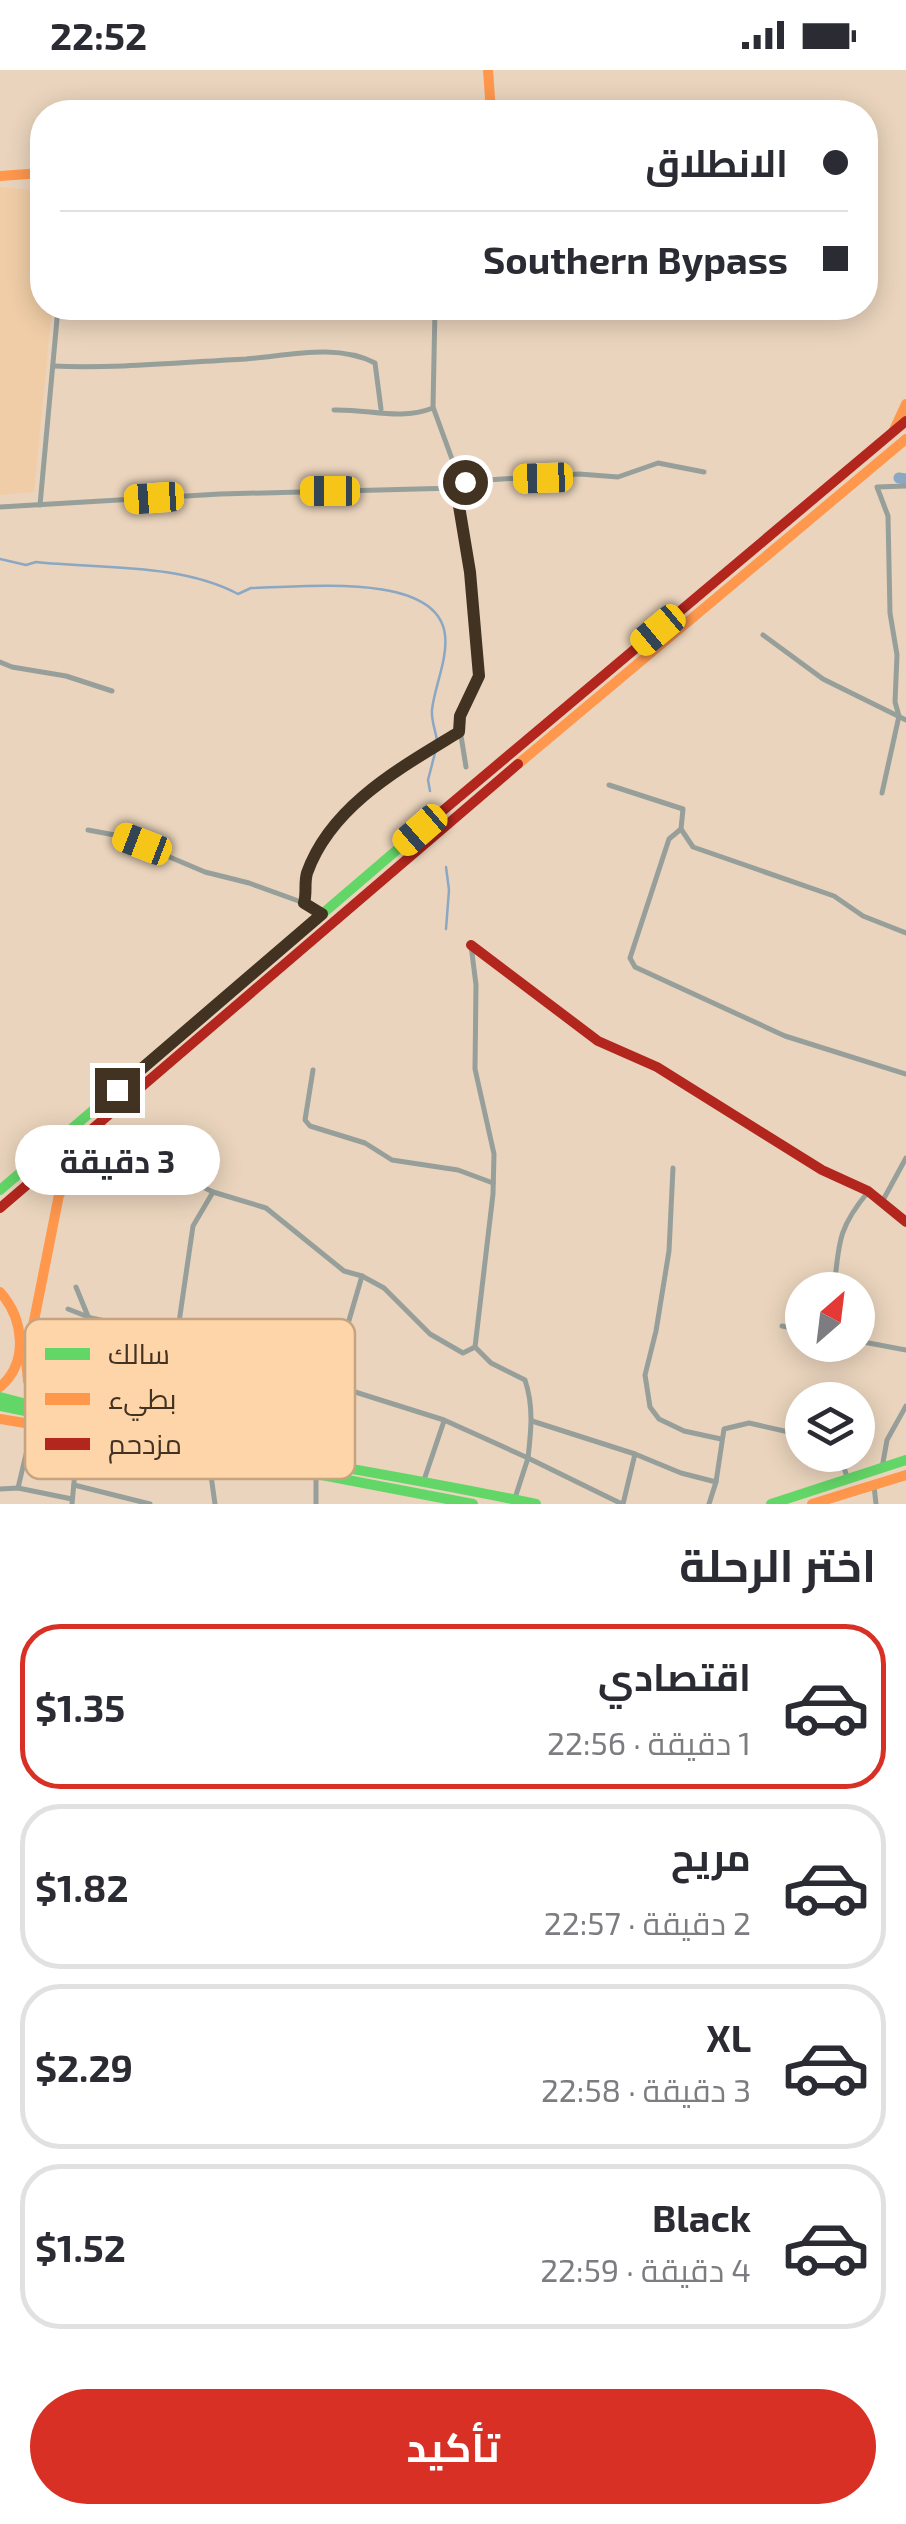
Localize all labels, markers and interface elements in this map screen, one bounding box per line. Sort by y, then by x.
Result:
text: 22:52 [50,12,147,58]
text: الانطلاق [645,139,788,185]
text: Southern Bypass [483,236,788,282]
route start [443,460,488,505]
car [512,462,574,494]
car [300,476,360,506]
car [123,481,185,515]
car [625,599,691,661]
car [388,799,452,861]
car [109,819,175,869]
route end [95,1068,140,1113]
callout: 3 دقيقة [14,1125,220,1195]
text: 3 دقيقة [60,1141,175,1179]
north arrow [785,1272,875,1362]
map controls [785,1272,875,1472]
legend [25,1319,355,1479]
text: سالك [108,1336,170,1370]
text: بطيء [108,1381,176,1421]
button: layers [785,1382,875,1472]
text: مزدحم [108,1426,182,1464]
text: اختر الرحلة [679,1537,876,1591]
text: اقتصادي [598,1653,751,1699]
icon: car [781,1662,871,1752]
text: $1.35 [35,1684,125,1730]
text: 1 دقيقة · 22:56 [547,1723,751,1761]
text: مريح [671,1833,751,1879]
icon: car [781,1842,871,1932]
text: $1.82 [35,1864,128,1910]
text: 2 دقيقة · 22:57 [544,1903,751,1941]
text: XL [706,2014,751,2060]
icon: car [781,2022,871,2112]
text: $2.29 [35,2044,133,2090]
text: 3 دقيقة · 22:58 [541,2070,751,2108]
text: Black [652,2194,751,2240]
icon: car [781,2202,871,2292]
text: $1.52 [35,2224,126,2270]
text: 4 دقيقة · 22:59 [540,2250,751,2288]
button: تأكيد [30,2389,876,2504]

